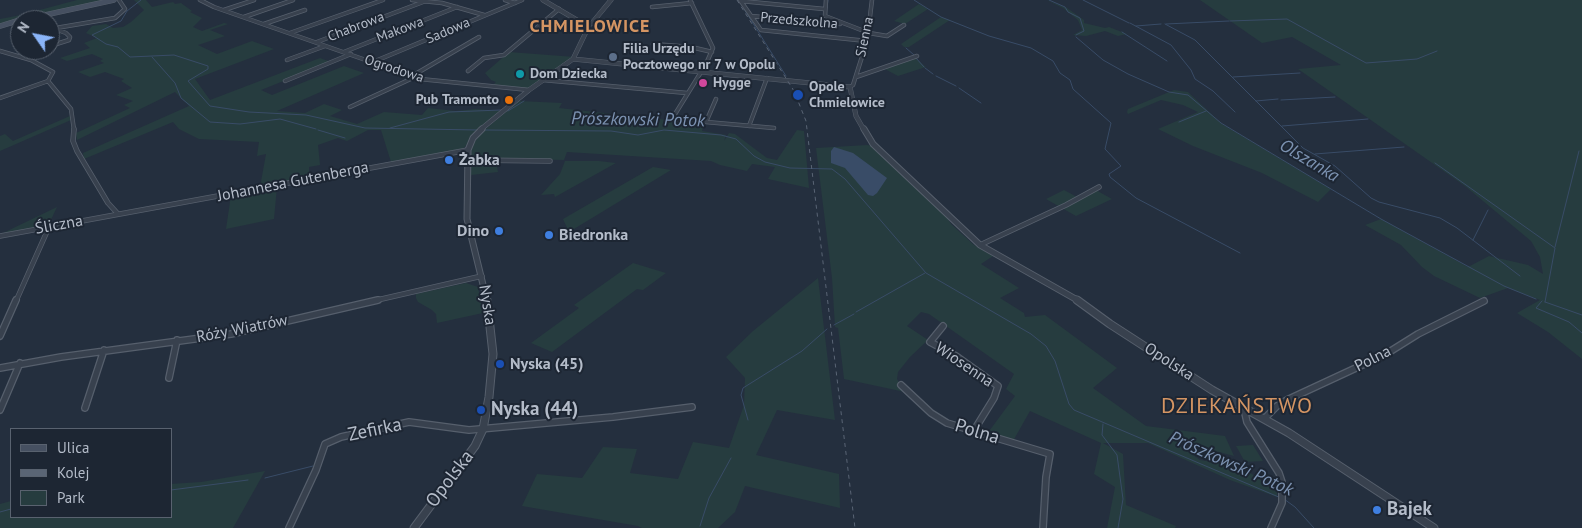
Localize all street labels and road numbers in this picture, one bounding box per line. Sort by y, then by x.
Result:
street label: Chabrowa [325,8,387,46]
street label: Przedszkolna [760,9,838,33]
street label: Makowa [374,13,426,47]
street label: Sadowa [423,14,473,48]
street label: Sienna [853,15,877,59]
street label: Ogrodowa [362,52,426,86]
street label: Johannesa Gutenberga [216,158,370,206]
street label: Śliczna [34,211,84,239]
street label: Nyska [474,283,500,327]
street label: Róży Wiatrów [195,311,289,347]
street label: Wiosenna [931,338,997,392]
street label: Opolska [1141,339,1197,385]
street label: Polna [1352,342,1394,376]
street label: Zefirka [346,413,404,447]
street label: Polna [952,414,1002,450]
street label: Opolska [421,446,479,512]

